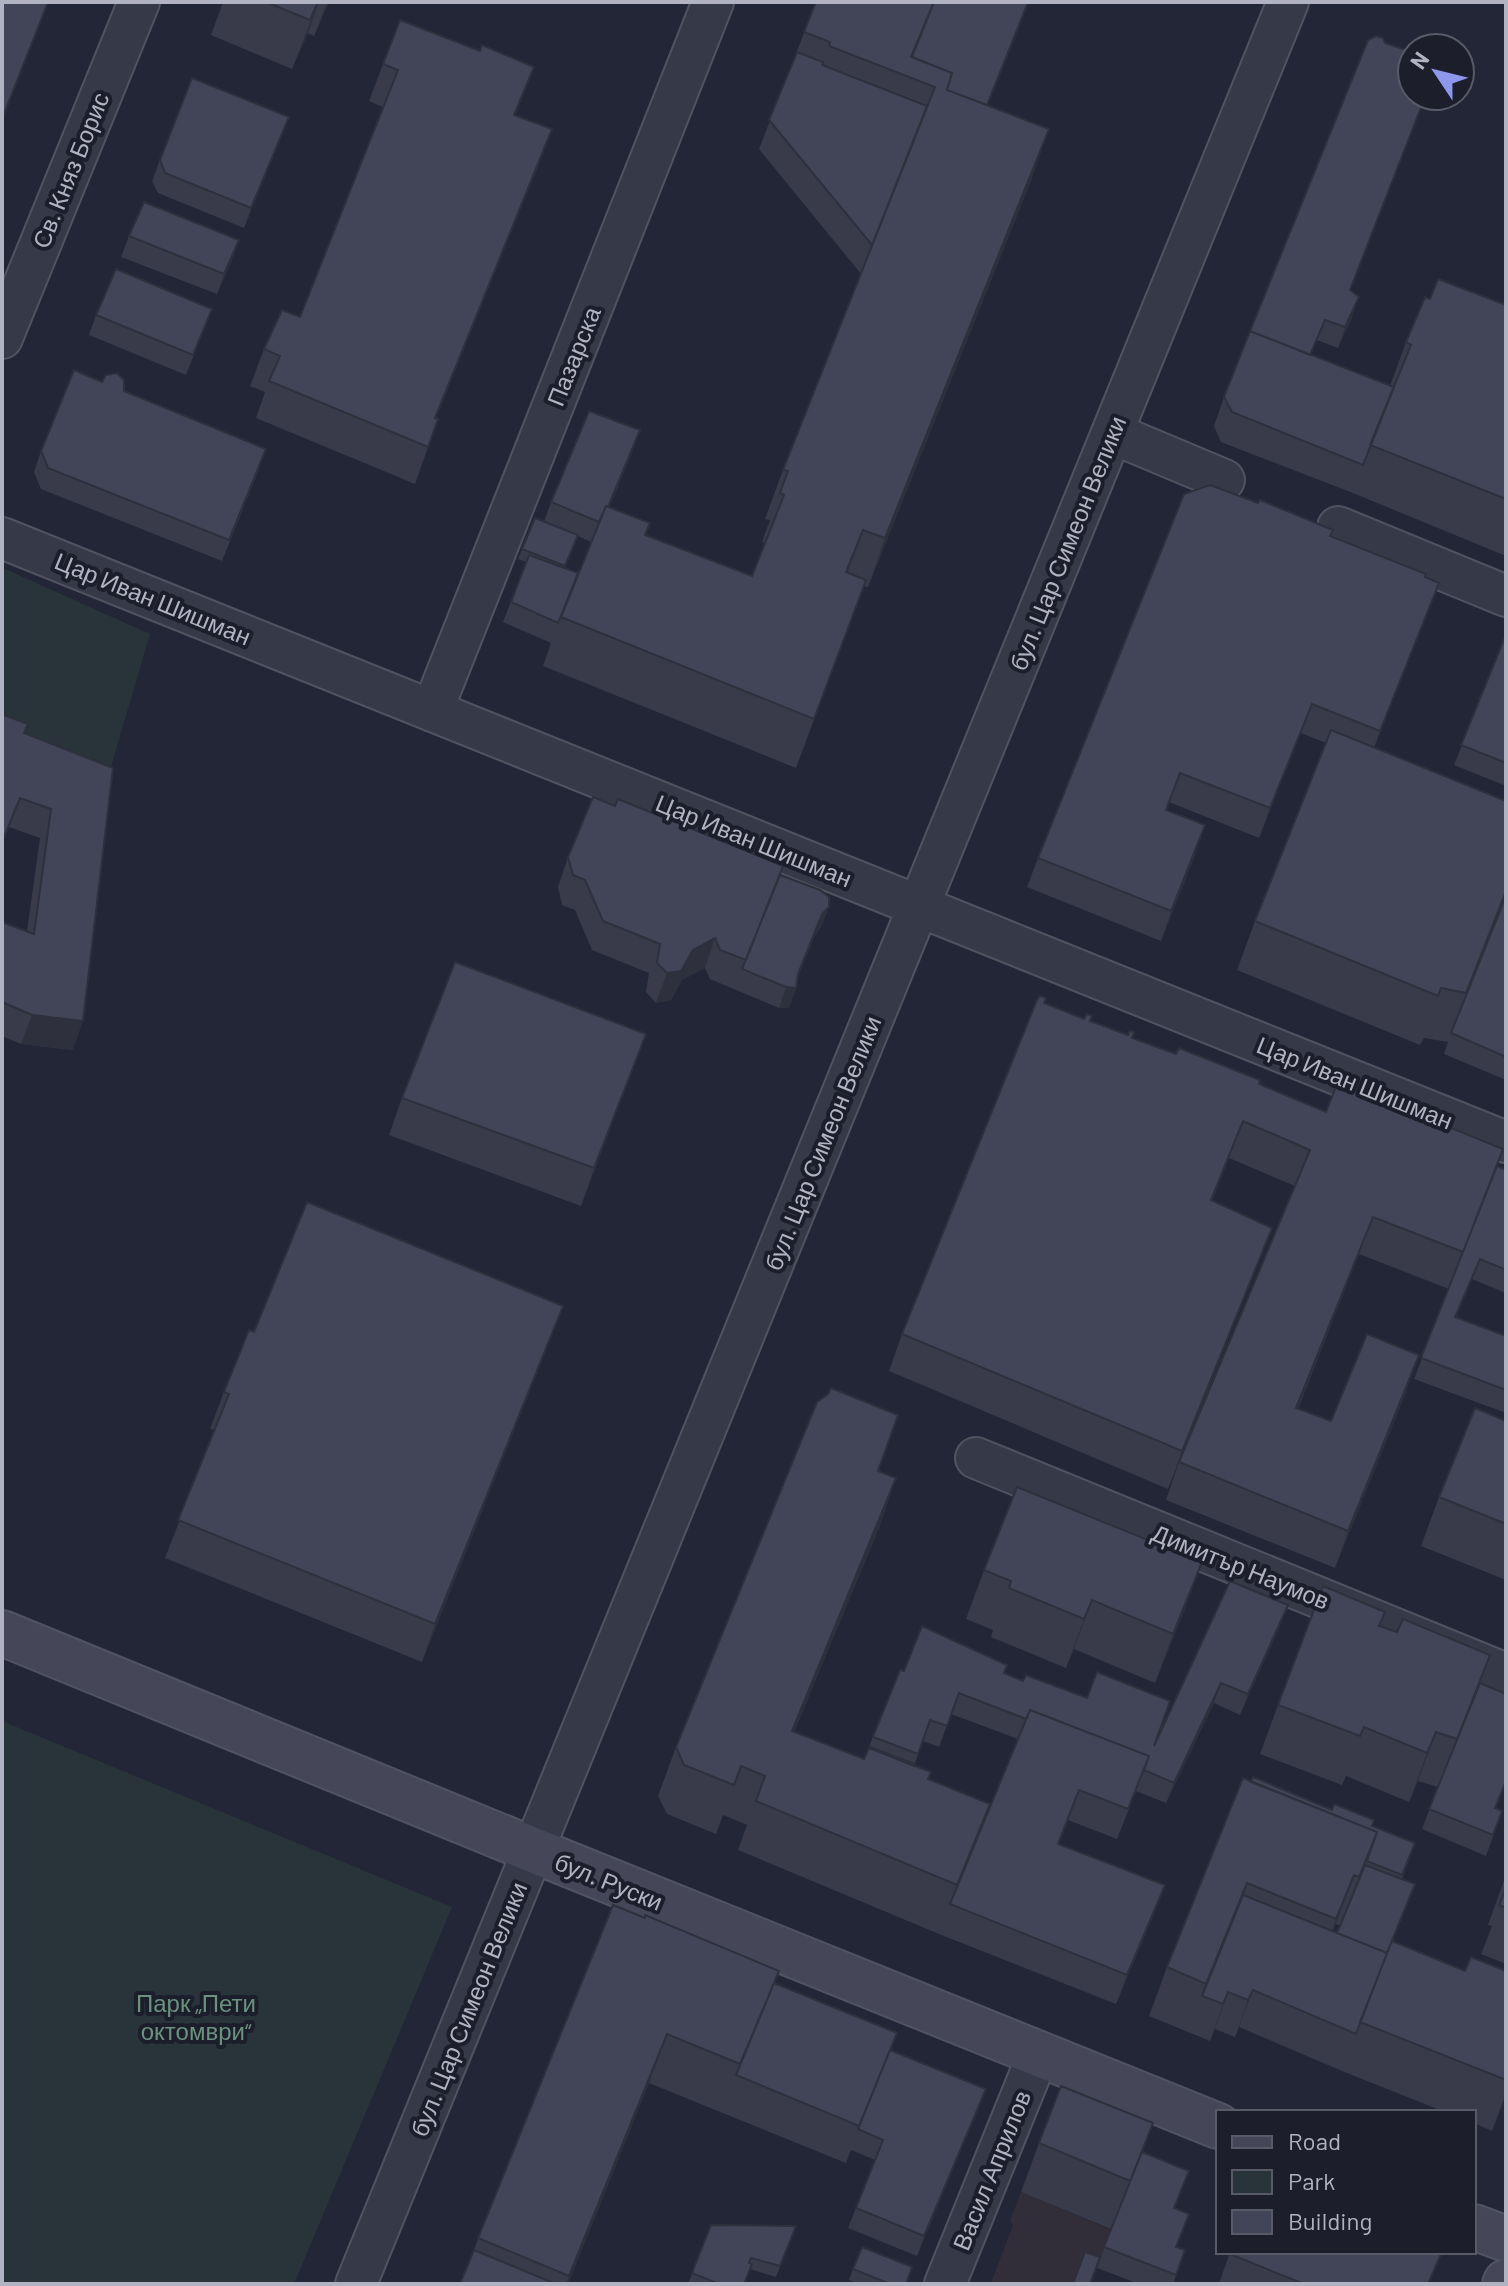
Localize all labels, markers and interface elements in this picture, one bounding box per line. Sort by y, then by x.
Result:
north arrow [1396,32,1476,112]
text: N [1404,47,1434,73]
street label: Св. Княз Борис [26,88,114,252]
street label: Пазарска [540,302,606,410]
street label: бул. Цар Симеон Велики [1003,412,1131,674]
street label: Цар Иван Шишман [51,545,255,651]
street label: Цар Иван Шишман [652,787,856,893]
street label: бул. Цар Симеон Велики [758,1012,886,1274]
street label: Цар Иван Шишман [1253,1029,1457,1135]
street label: Димитър Наумов [1148,1517,1334,1615]
street label: бул. Руски [551,1846,667,1916]
street label: бул. Цар Симеон Велики [404,1878,532,2140]
park label: Парк „Пети октомври“ [136,1988,256,2045]
street label: Васил Априлов [946,2086,1036,2254]
legend [1216,2110,1476,2254]
text: Road [1288,2126,1341,2155]
text: Park [1288,2166,1335,2195]
text: Building [1288,2206,1372,2235]

